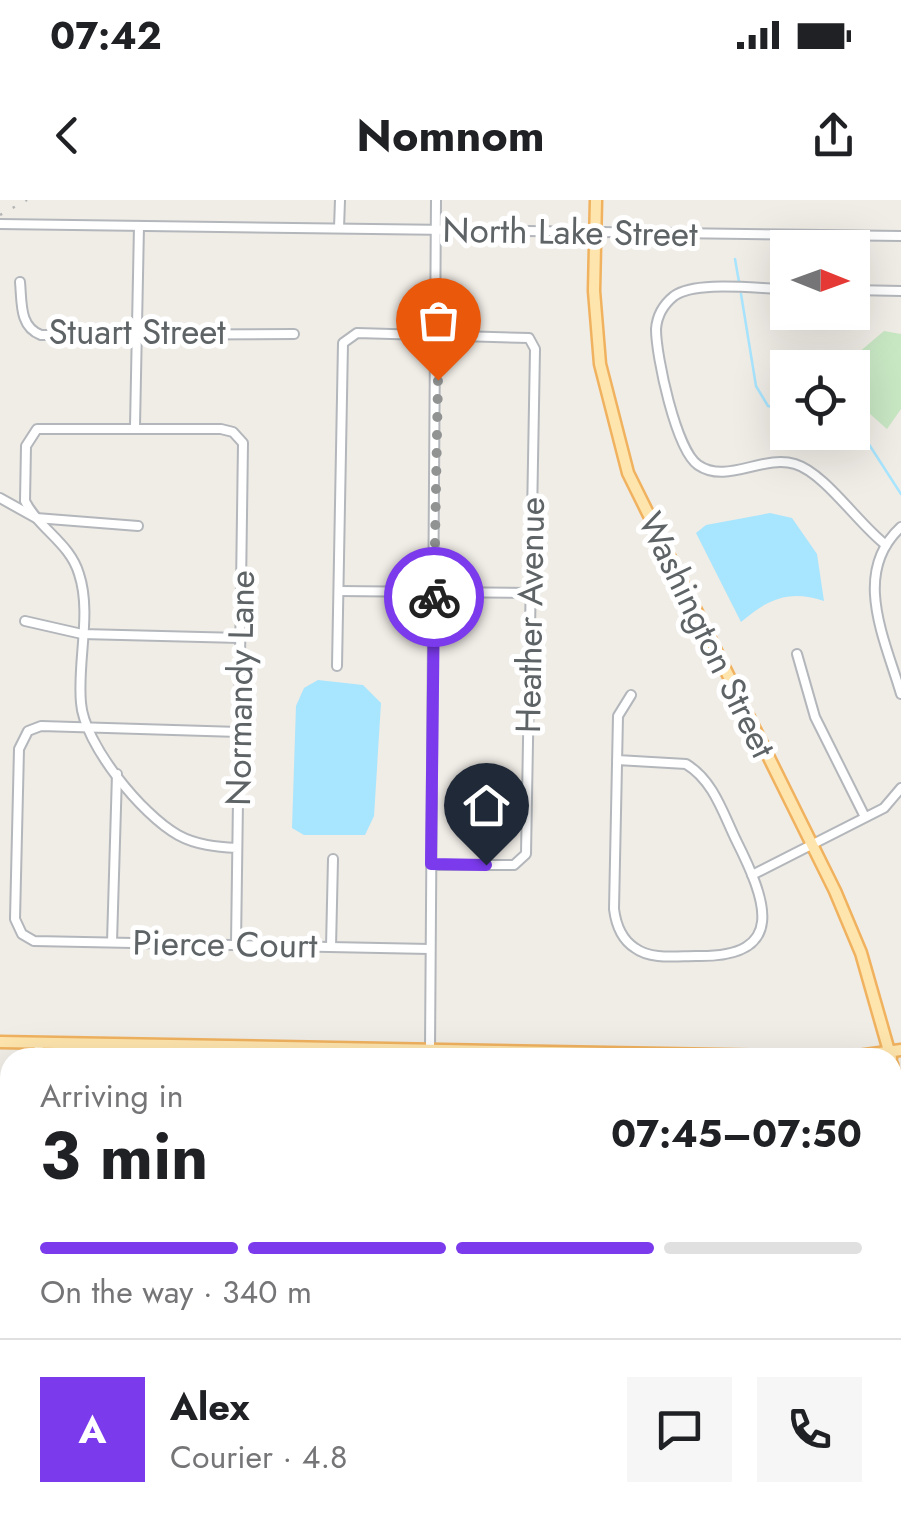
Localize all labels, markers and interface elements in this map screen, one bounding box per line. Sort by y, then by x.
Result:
text: 07:42 [50,8,162,63]
text: Nomnom [356,103,545,168]
icon: back [40,108,95,163]
icon: share [806,108,861,163]
street label: North Lake Street [442,205,699,259]
north arrow [770,230,870,330]
map controls [770,230,870,450]
pin [396,278,481,381]
icon: bag [411,293,466,348]
street label: Stuart Street [48,307,226,357]
button: locate [770,350,870,450]
street label: Heather Avenue [503,496,557,734]
street label: Washington Street [626,504,788,767]
courier [384,547,484,647]
street label: Normandy Lane [213,570,267,806]
icon: bike [407,570,462,625]
pin [444,763,529,866]
icon: home [459,778,514,833]
street label: Pierce Court [132,917,318,971]
text: Arriving in [40,1073,184,1119]
text: 07:45–07:50 [611,1106,862,1161]
text: 3 min [40,1109,208,1203]
text: On the way · 340 m [40,1269,312,1315]
button: chat [627,1377,732,1482]
button: phone [757,1377,862,1482]
text: Alex [170,1379,250,1434]
text: A [79,1402,106,1457]
text: Courier · 4.8 [170,1434,347,1480]

